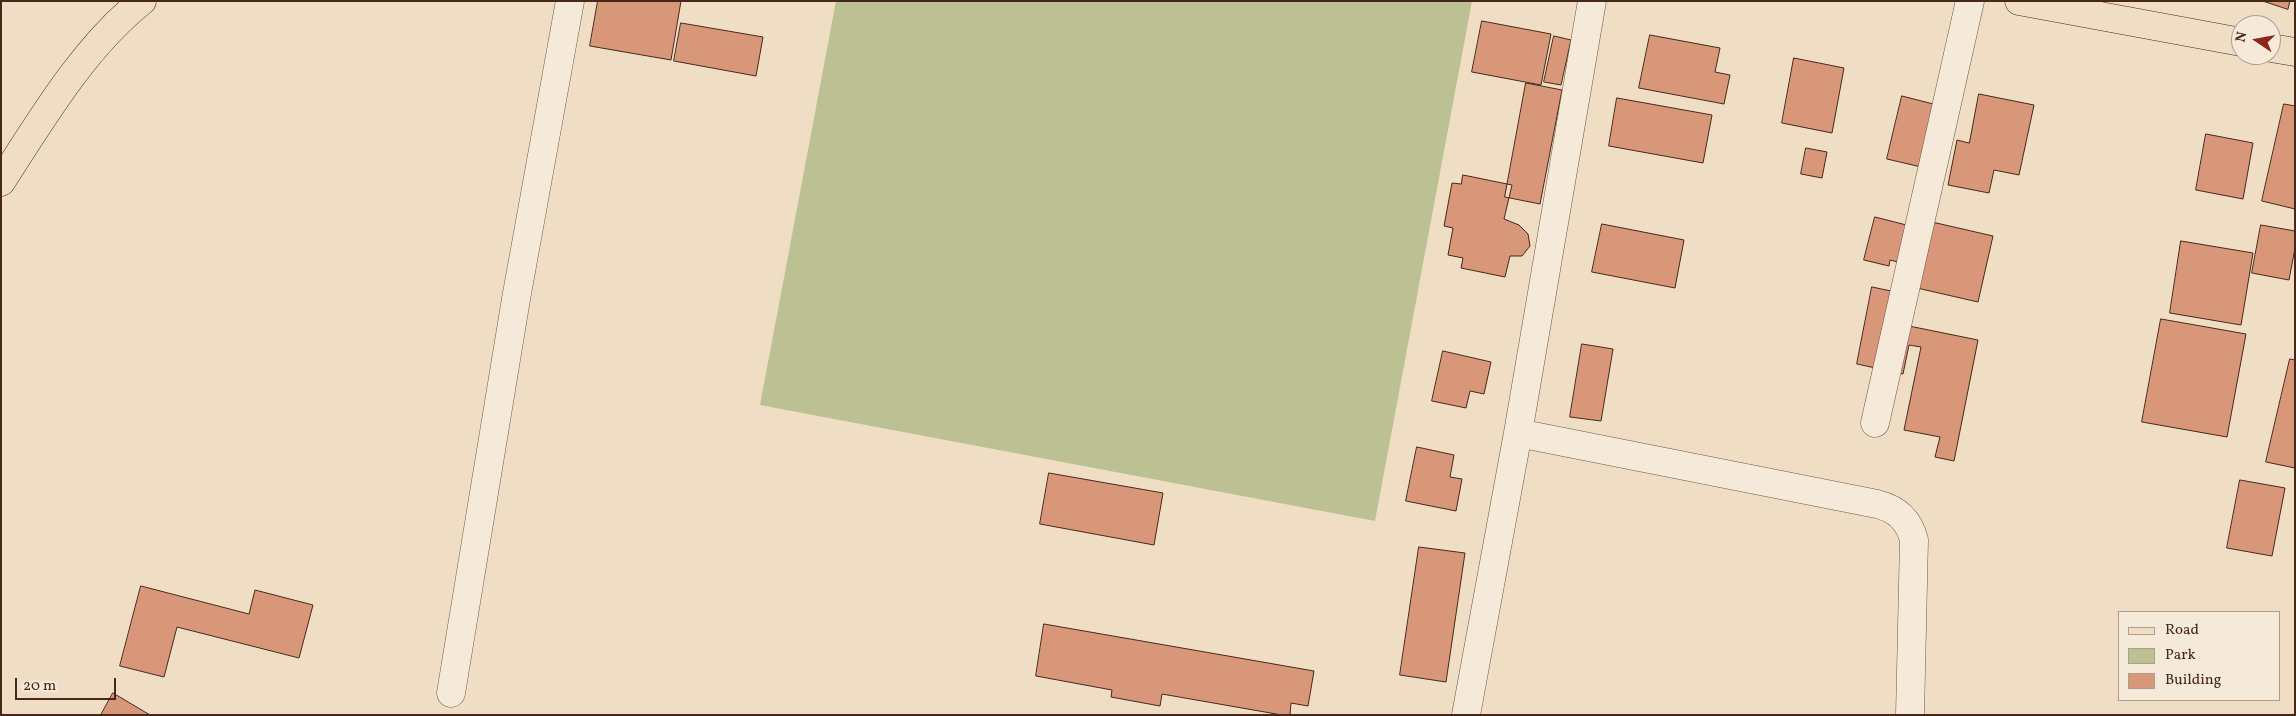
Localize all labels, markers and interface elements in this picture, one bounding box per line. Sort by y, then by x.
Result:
north arrow [2231,15,2281,65]
text: N [2231,30,2252,44]
legend [2118,611,2281,701]
text: Road [2165,620,2199,641]
text: Park [2165,645,2196,666]
scale bar [18,668,119,700]
text: Building [2165,670,2221,691]
text: 20 m [23,676,56,697]

